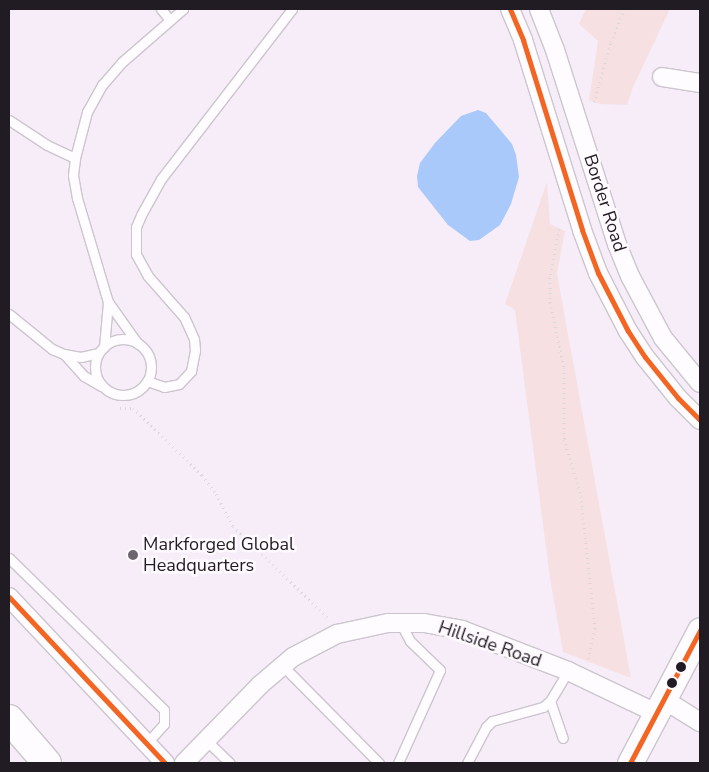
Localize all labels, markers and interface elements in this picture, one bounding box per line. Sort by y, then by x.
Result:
street label: Border Road [579,151,631,255]
place label: Markforged Global Headquarters [143,534,294,576]
marker: Markforged Global Headquarters [127,549,139,561]
street label: Hillside Road [435,616,545,672]
unlabelled marker [676,662,686,672]
unlabelled marker [667,678,677,688]

